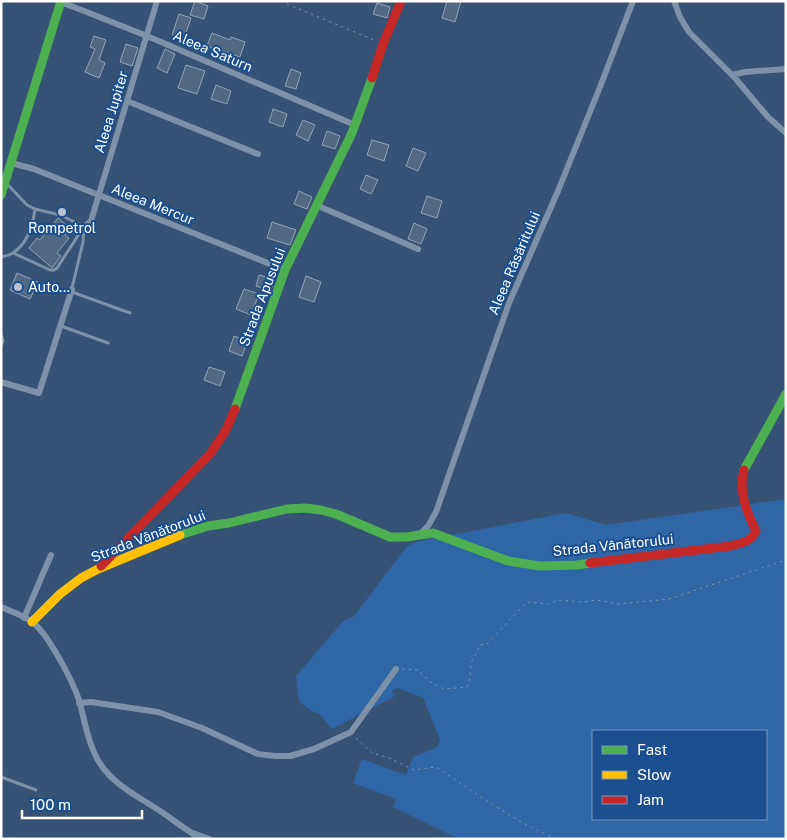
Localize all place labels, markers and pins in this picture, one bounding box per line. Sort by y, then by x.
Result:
marker: Rompetrol [56,206,68,218]
place label: Rompetrol [28,220,96,236]
place label: Auto... [28,279,70,295]
marker: Auto... [12,281,24,293]

